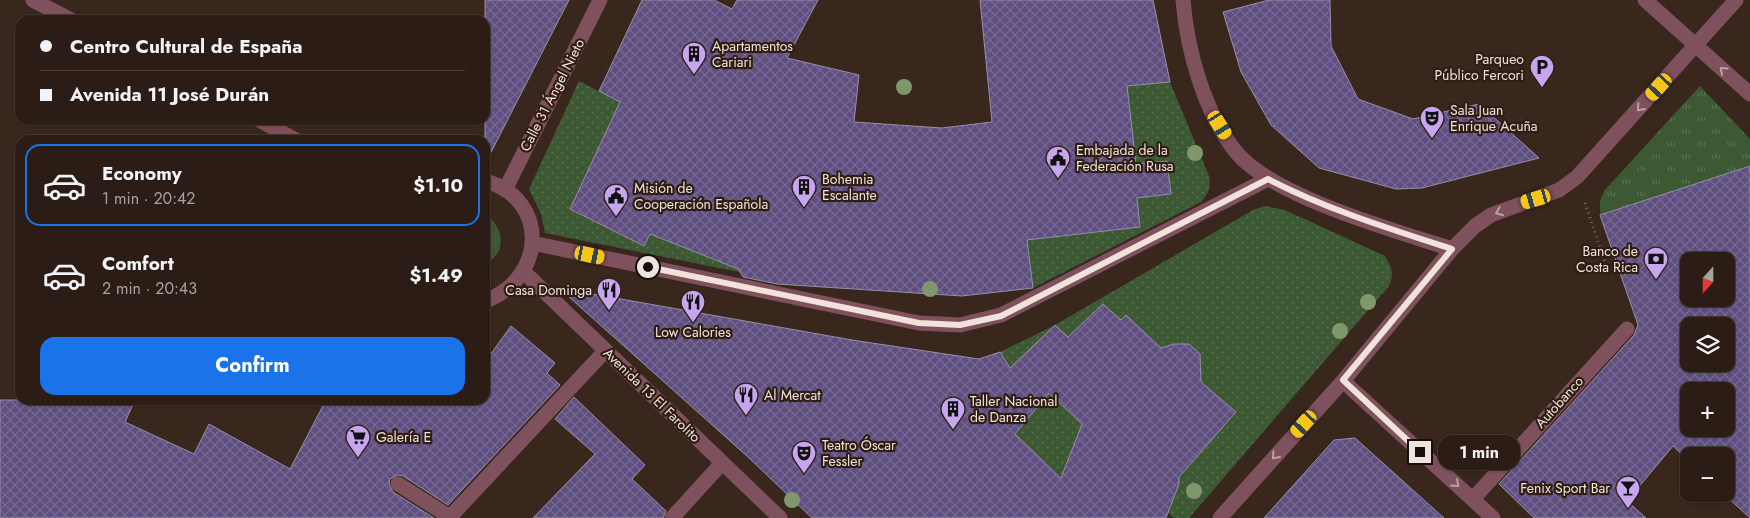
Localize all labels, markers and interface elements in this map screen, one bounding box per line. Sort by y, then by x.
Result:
text: Centro Cultural de España [70,33,302,60]
street label: Calle 31 Ángel Nieto [515,35,589,155]
place label: Apartamentos Cariari [712,36,793,72]
building icon: Apartamentos Cariari [681,41,707,75]
place label: Parqueo Público Fercori [1434,49,1524,85]
parking icon: Parqueo Público Fercori [1529,54,1555,88]
one-way arrow [1720,66,1729,75]
car [1643,71,1674,103]
text: Avenida 11 José Durán [70,81,269,108]
place label: Sala Juan Enrique Acuña [1450,100,1538,136]
one-way arrow [1637,102,1646,111]
theatre icon: Sala Juan Enrique Acuña [1419,105,1445,139]
car [1205,108,1234,142]
place label: Embajada de la Federación Rusa [1076,140,1174,176]
public building icon: Embajada de la Federación Rusa [1045,145,1071,179]
text: Economy [102,160,182,187]
icon: car [42,163,87,208]
place label: Bohemia Escalante [822,169,877,205]
text: $1.10 [413,172,463,199]
building icon: Bohemia Escalante [791,174,817,208]
place label: Misión de Cooperación Española [634,178,768,214]
public building icon: Misión de Cooperación Española [603,183,629,217]
text: 1 min · 20:42 [102,187,195,210]
car [1519,188,1552,210]
one-way arrow [1495,205,1504,216]
place label: Banco de Costa Rica [1576,241,1638,277]
car [573,245,606,265]
bank icon: Banco de Costa Rica [1643,246,1669,280]
text: Comfort [102,250,174,277]
north arrow [1680,252,1735,308]
map controls [1680,252,1735,502]
icon: car [42,253,87,298]
route start [637,256,659,278]
text: $1.49 [409,262,463,289]
text: 2 min · 20:43 [102,277,197,300]
restaurant icon: Casa Dominga [596,277,622,311]
place label: Casa Dominga [505,280,592,300]
restaurant icon: Low Calories [680,289,706,323]
button: layers [1680,317,1735,372]
place label: Low Calories [655,322,731,342]
button: Confirm [40,337,465,395]
street label: Avenida 13 El Farolito [599,343,705,447]
street label: Autobanco [1530,371,1588,432]
restaurant icon: Al Mercat [733,382,759,416]
button: + [1680,382,1735,437]
place label: Al Mercat [764,385,821,405]
place label: Taller Nacional de Danza [970,391,1057,427]
building icon: Taller Nacional de Danza [940,396,966,430]
car [1288,408,1319,440]
supermarket icon: Galería E [345,424,371,458]
place label: Galería E [376,427,431,447]
callout: 1 min [1438,434,1520,470]
place label: Teatro Óscar Fessler [822,435,896,471]
theatre icon: Teatro Óscar Fessler [791,440,817,474]
route end [1409,441,1431,463]
text: 1 min [1459,441,1499,464]
button: − [1680,447,1735,502]
one-way arrow [1272,450,1281,459]
bar icon: Fenix Sport Bar [1615,475,1641,509]
one-way arrow [1451,478,1460,487]
place label: Fenix Sport Bar [1520,478,1610,498]

